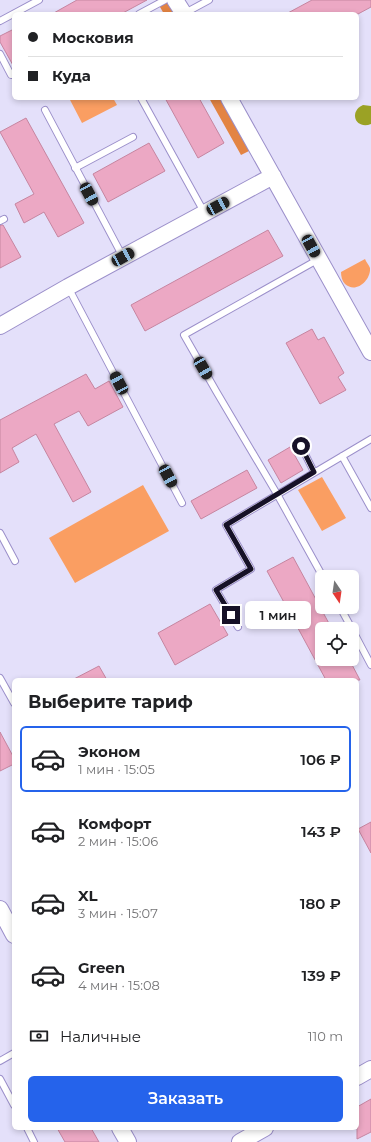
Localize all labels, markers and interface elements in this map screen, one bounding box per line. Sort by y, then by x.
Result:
text: Московия [52,28,134,47]
text: Куда [52,66,91,85]
car [78,181,100,207]
car [205,195,231,217]
car [300,233,322,259]
car [110,246,136,268]
car [192,355,214,381]
car [108,370,130,396]
route start [292,437,310,455]
car [157,463,179,489]
north arrow [315,570,359,614]
map controls [315,570,359,666]
callout: 1 мин [245,601,311,629]
route end [222,606,240,624]
text: 1 мин [259,607,297,623]
button: locate [315,622,359,666]
text: Выберите тариф [28,691,193,713]
icon: car [30,741,66,777]
text: Эконом [78,742,140,761]
text: 106 ₽ [300,750,341,769]
text: 1 мин · 15:05 [78,761,155,777]
icon: car [30,813,66,849]
text: Комфорт [78,814,151,833]
text: 143 ₽ [301,822,341,841]
text: 2 мин · 15:06 [78,833,158,849]
icon: car [30,885,66,921]
text: XL [78,886,97,905]
text: 180 ₽ [300,894,341,913]
text: 3 мин · 15:07 [78,905,158,921]
icon: car [30,957,66,993]
text: Green [78,958,125,977]
text: 139 ₽ [302,966,341,985]
text: 4 мин · 15:08 [78,977,160,993]
icon: cash [28,1025,50,1047]
text: Наличные [60,1027,141,1046]
text: 110 m [308,1028,343,1044]
button: Заказать [28,1076,343,1122]

